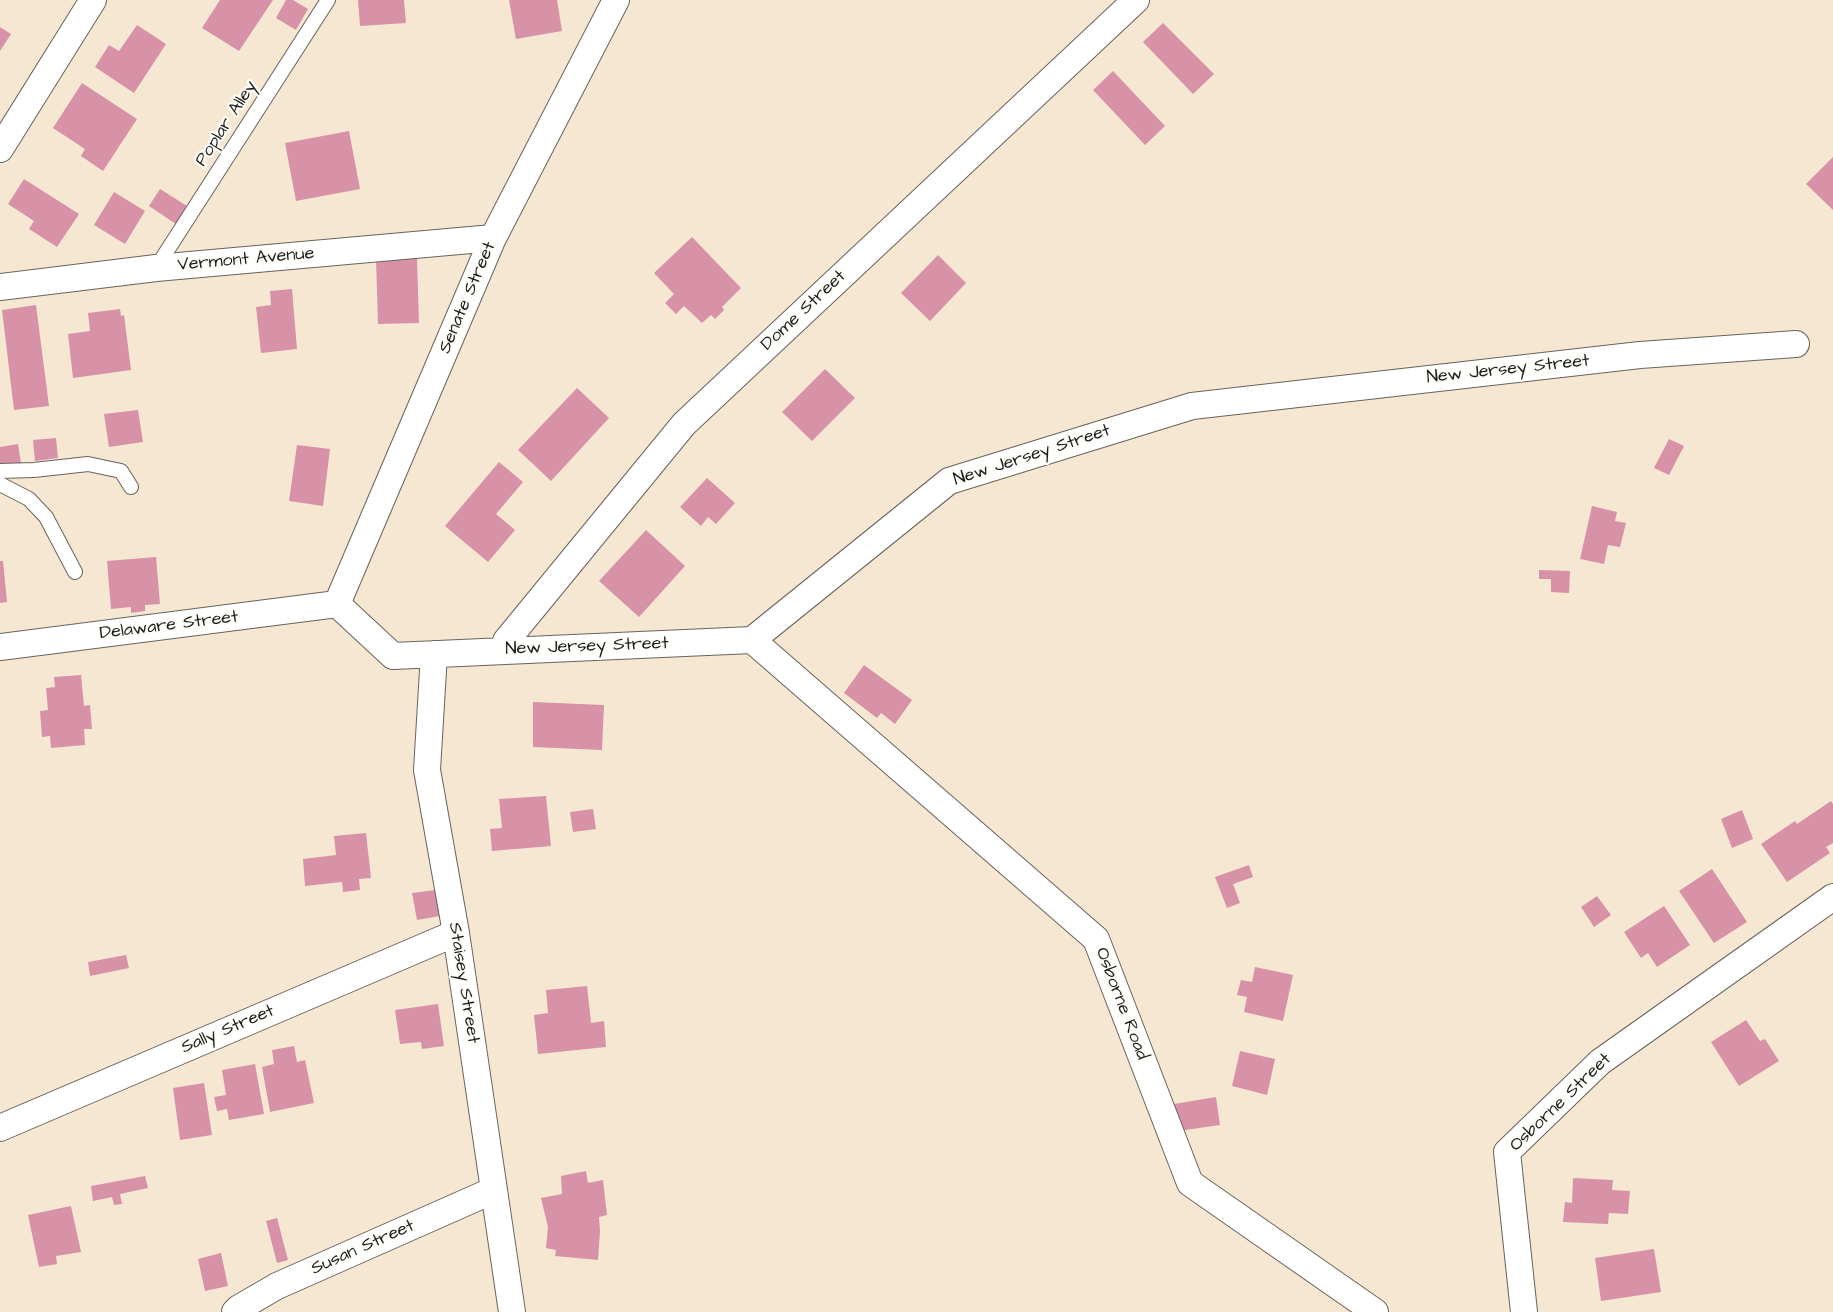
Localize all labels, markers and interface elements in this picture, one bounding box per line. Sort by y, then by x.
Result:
street label: Poplar Alley [191,77,263,171]
street label: Senate Street [435,239,501,357]
street label: Vermont Avenue [177,243,315,277]
street label: Dome Street [757,266,851,356]
street label: New Jersey Street [1426,351,1590,389]
street label: New Jersey Street [951,420,1113,492]
street label: Delaware Street [98,607,240,645]
street label: New Jersey Street [505,633,669,661]
street label: Staisey Street [443,921,483,1045]
street label: Osborne Road [1090,945,1152,1063]
street label: Sally Street [178,1001,278,1059]
street label: Osborne Street [1506,1049,1616,1157]
street label: Susan Street [308,1216,418,1280]

